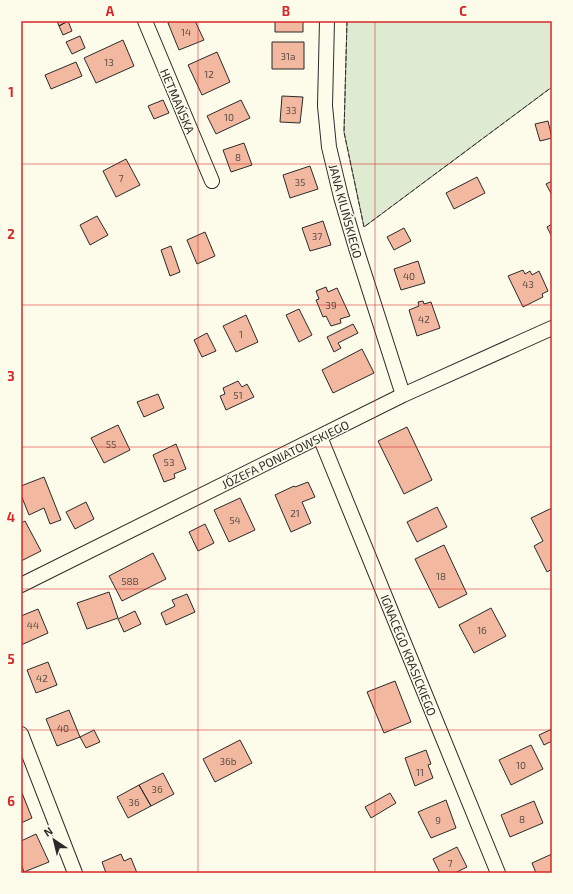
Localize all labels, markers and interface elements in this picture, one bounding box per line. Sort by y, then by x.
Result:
text: A [106,3,115,19]
text: B [282,3,290,19]
text: C [459,3,467,19]
house number: 14 [181,26,191,38]
house number: 31a [280,50,296,62]
house number: 13 [104,56,114,68]
street label: HETMAŃSKA [158,66,198,136]
house number: 12 [204,68,214,80]
text: 1 [8,84,14,100]
house number: 33 [285,104,297,116]
house number: 10 [224,111,234,123]
house number: 8 [235,151,241,163]
street label: JANA KILIŃSKIEGO [327,162,365,260]
house number: 7 [118,172,124,184]
house number: 35 [295,176,305,188]
text: 2 [7,226,15,242]
house number: 37 [312,230,322,242]
house number: 40 [403,270,415,282]
house number: 43 [522,278,534,290]
house number: 39 [325,299,337,311]
house number: 42 [418,313,430,325]
house number: 1 [239,328,243,340]
text: 3 [7,368,15,384]
house number: 51 [233,389,243,401]
street label: JÓZEFA PONIATOWSKIEGO [219,417,351,491]
house number: 55 [106,438,116,450]
house number: 53 [164,456,174,468]
house number: 21 [290,507,300,519]
text: 4 [7,509,15,525]
house number: 54 [229,514,241,526]
house number: 18 [436,570,446,582]
house number: 58B [121,575,139,587]
street label: IGNACEGO KRASICKIEGO [378,592,440,718]
house number: 44 [27,619,39,631]
house number: 16 [477,624,487,636]
text: 5 [7,651,15,667]
house number: 42 [36,672,48,684]
house number: 40 [57,722,69,734]
house number: 36b [220,755,237,767]
house number: 10 [516,759,526,771]
house number: 11 [416,766,424,778]
house number: 36 [151,783,163,795]
text: 6 [7,793,15,809]
house number: 36 [128,796,140,808]
house number: 8 [519,813,525,825]
house number: 9 [435,814,441,826]
north arrow [34,820,74,860]
text: N [41,824,55,839]
house number: 7 [447,857,453,869]

